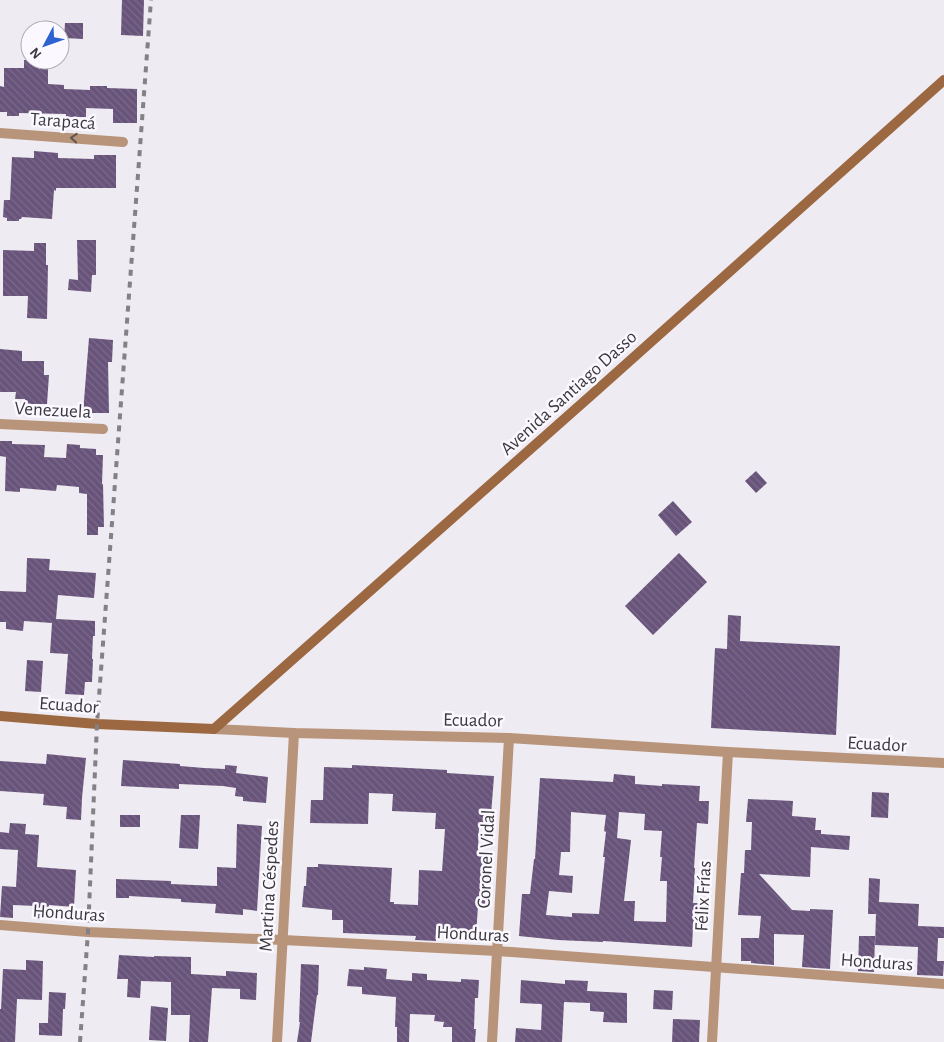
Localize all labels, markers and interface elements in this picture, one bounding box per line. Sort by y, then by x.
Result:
north arrow [20,20,70,70]
text: N [27,45,44,61]
street label: Tarapacá [29,110,97,133]
one-way arrow [70,133,78,144]
street label: Avenida Santiago Dasso [497,327,641,459]
street label: Venezuela [14,399,92,422]
street label: Ecuador [39,694,99,717]
street label: Ecuador [443,710,503,731]
street label: Ecuador [847,733,907,756]
street label: Coronel Vidal [474,809,499,909]
street label: Martina Céspedes [257,820,282,952]
street label: Félix Frías [692,860,715,932]
street label: Honduras [32,901,106,926]
street label: Honduras [436,923,510,946]
street label: Honduras [840,950,914,975]

